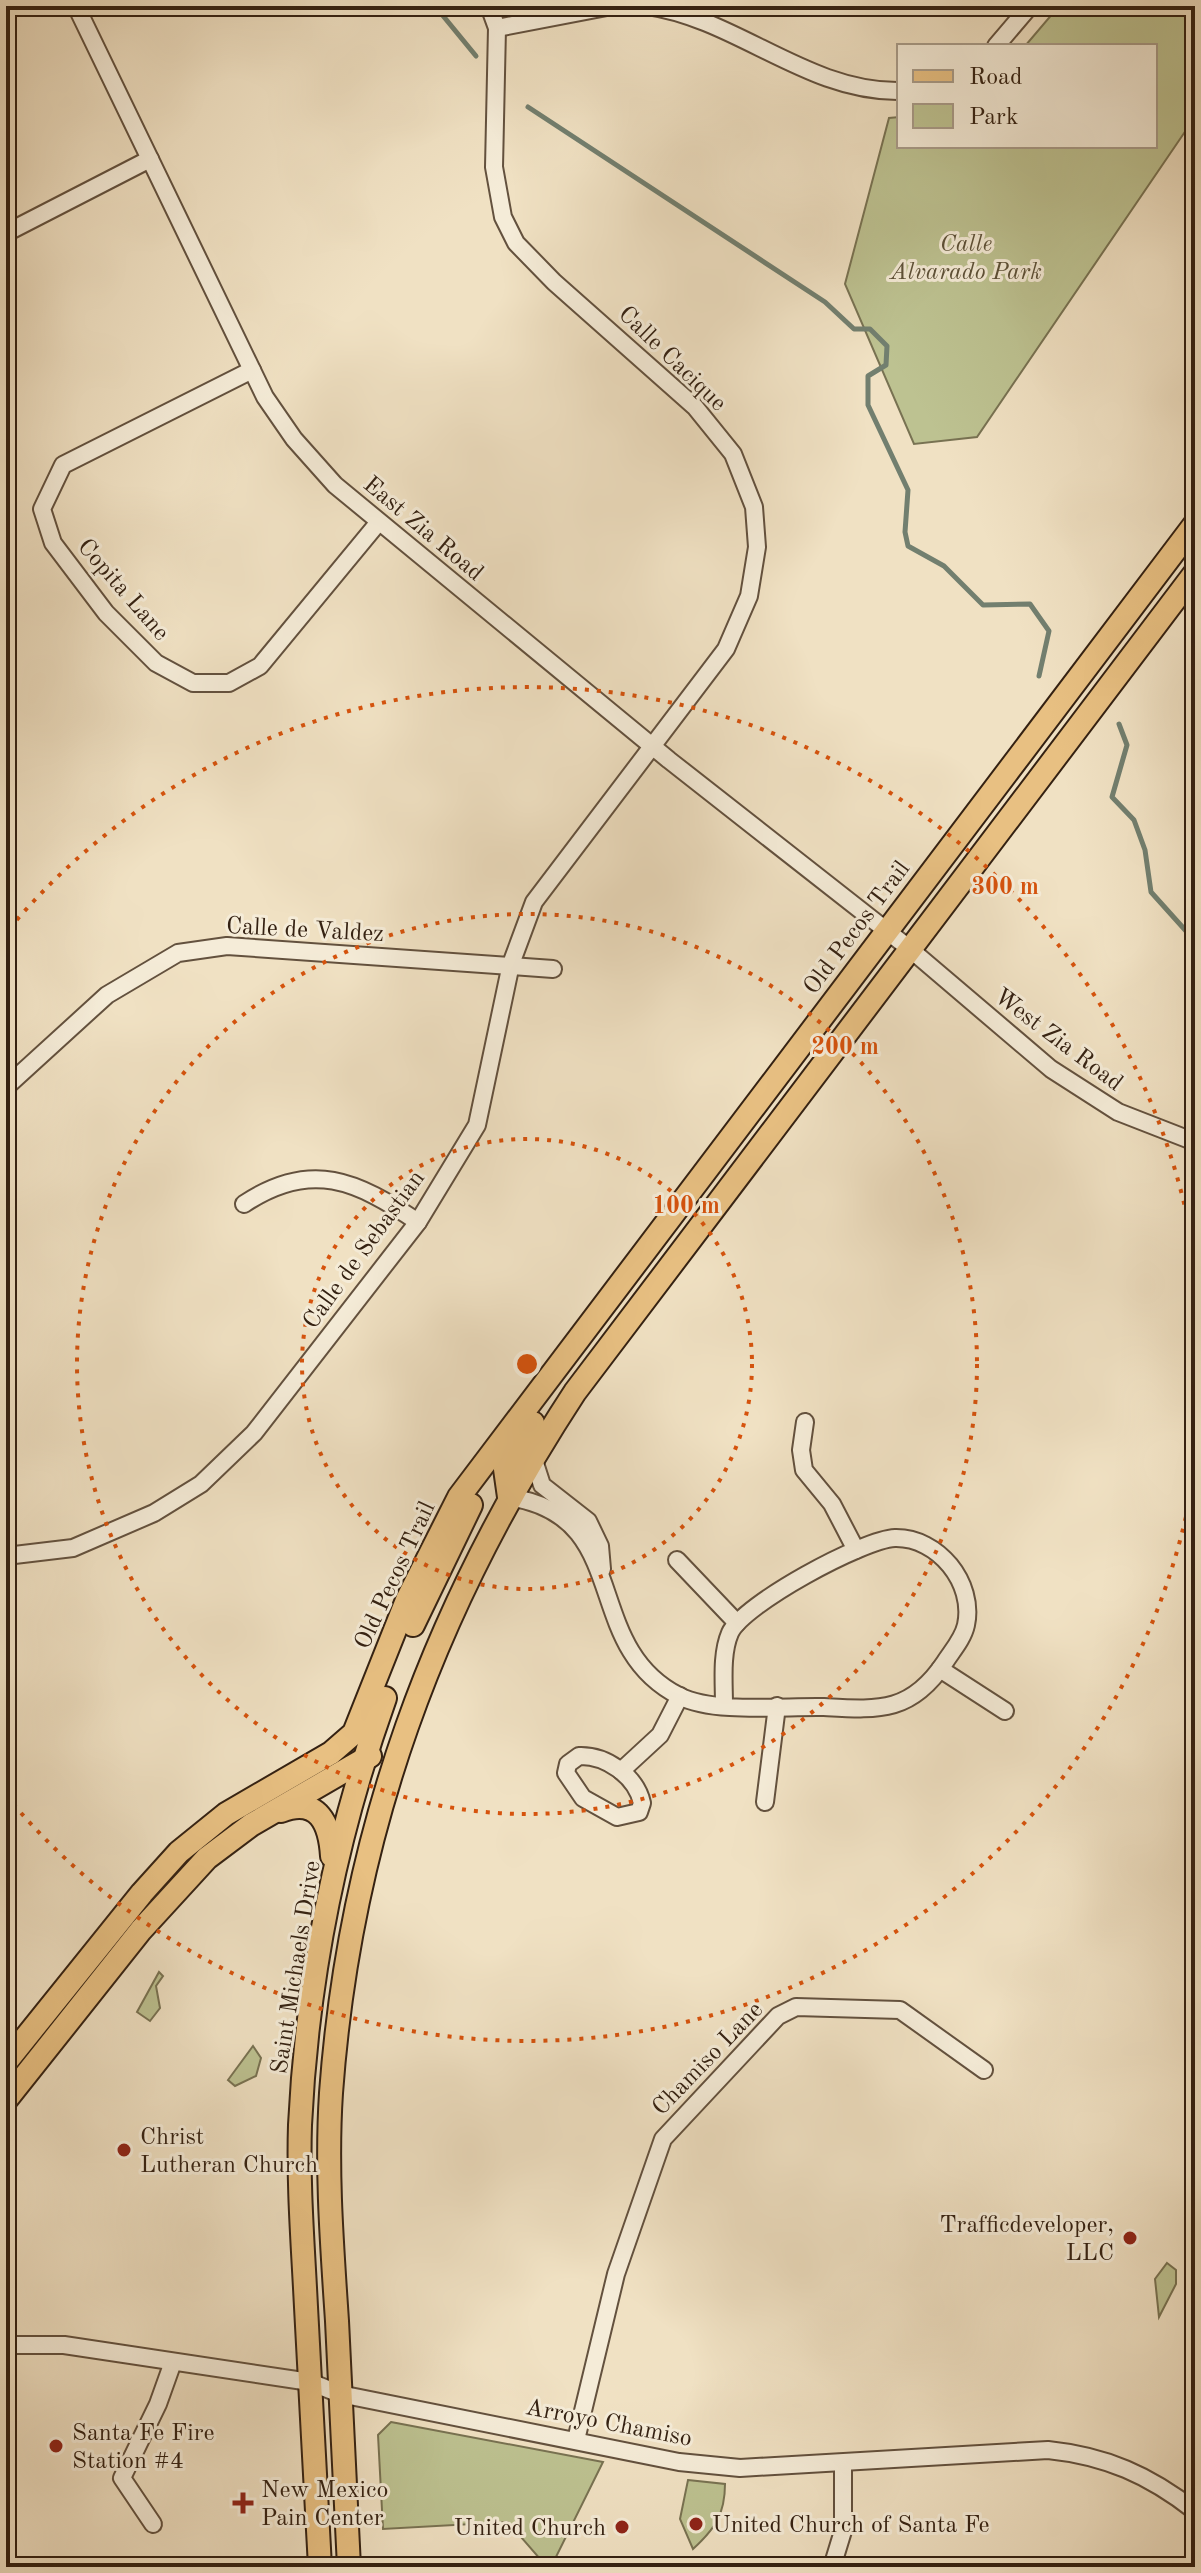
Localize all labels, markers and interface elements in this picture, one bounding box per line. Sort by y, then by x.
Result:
legend [897,44,1157,148]
text: Road [969,66,1022,90]
text: Park [969,106,1018,130]
park label: Calle Alvarado Park [888,233,1042,285]
street label: Calle Cacique [613,302,730,417]
street label: East Zia Road [358,473,487,586]
street label: Copita Lane [72,535,173,646]
street label: Old Pecos Trail [800,857,915,999]
text: 300 m [971,876,1039,900]
street label: Calle de Valdez [225,915,384,947]
street label: West Zia Road [989,985,1127,1097]
text: 200 m [811,1036,879,1060]
street label: Calle de Sebastian [299,1167,430,1334]
text: 100 m [652,1195,720,1219]
centre of rings [513,1350,541,1378]
street label: Old Pecos Trail [351,1498,440,1653]
street label: Saint Michaels Drive [268,1859,326,2076]
street label: Chamiso Lane [649,1998,768,2121]
place label: Christ Lutheran Church [140,2126,318,2178]
marker: Christ Lutheran Church [115,2141,133,2159]
place label: Trafficdeveloper, LLC [939,2214,1114,2266]
marker: Trafficdeveloper, LLC [1121,2229,1139,2247]
street label: Arroyo Chamiso [523,2396,694,2452]
place label: Santa Fe Fire Station #4 [72,2422,215,2474]
marker: Santa Fe Fire Station #4 [47,2437,65,2455]
place label: New Mexico Pain Center [261,2479,388,2531]
marker: New Mexico Pain Center [232,2492,254,2514]
place label: United Church of Santa Fe [712,2514,990,2538]
marker: United Church of Santa Fe [687,2515,705,2533]
place label: United Church [454,2517,606,2541]
marker: United Church [613,2518,631,2536]

